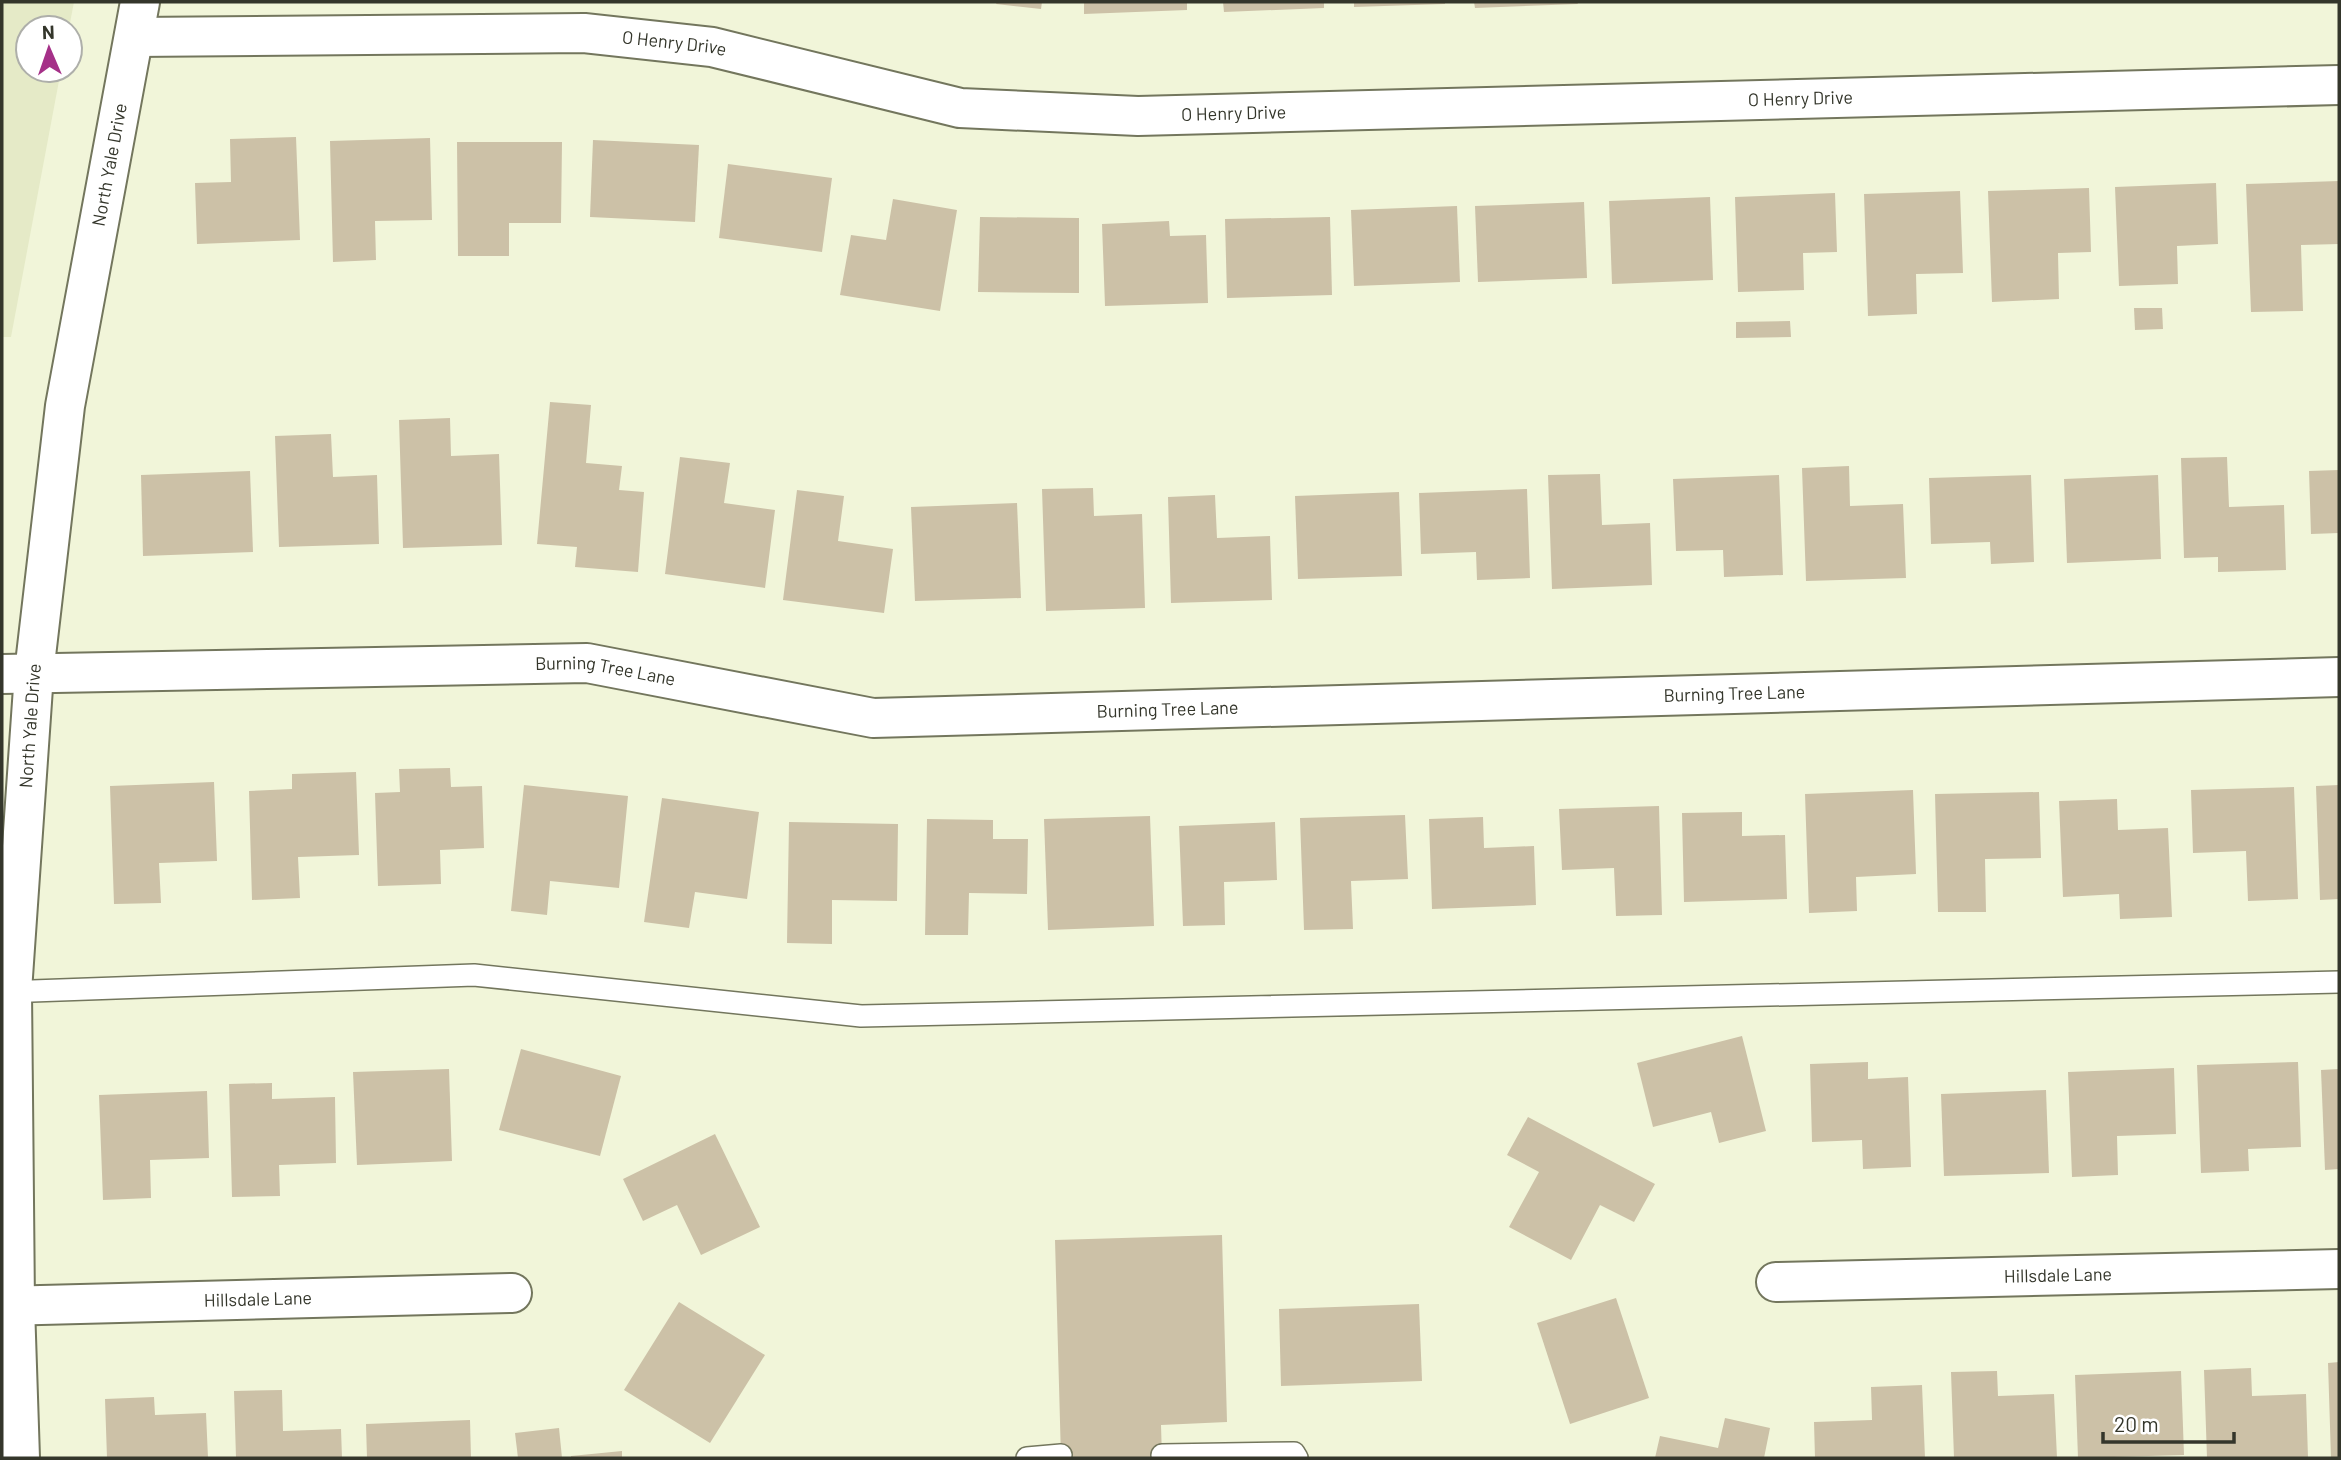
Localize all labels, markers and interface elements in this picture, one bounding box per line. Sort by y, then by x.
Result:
north arrow [14,14,84,84]
text: N [42,20,55,43]
street label: O Henry Drive [621,25,729,60]
street label: O Henry Drive [1748,86,1853,110]
street label: O Henry Drive [1181,100,1286,125]
street label: North Yale Drive [87,101,131,228]
street label: Burning Tree Lane [535,651,677,690]
street label: North Yale Drive [14,662,45,789]
street label: Burning Tree Lane [1663,680,1805,706]
street label: Burning Tree Lane [1096,696,1239,722]
street label: Hillsdale Lane [2003,1262,2112,1287]
street label: Hillsdale Lane [203,1286,312,1311]
scale bar [2103,1400,2234,1444]
text: 20 m [2114,1411,2159,1436]

